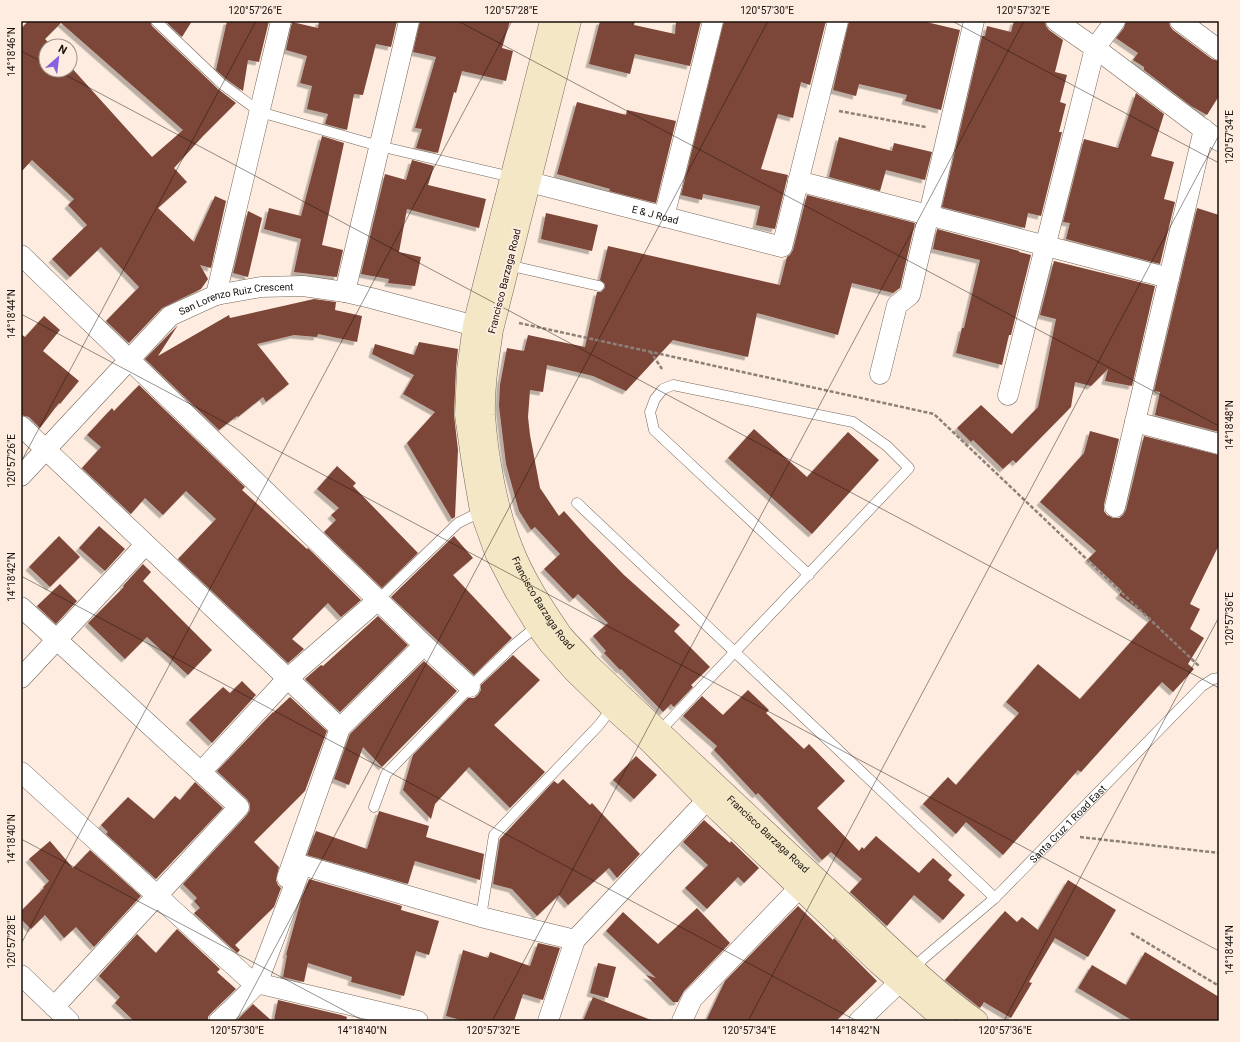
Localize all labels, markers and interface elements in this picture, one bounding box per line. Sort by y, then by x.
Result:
text: 120°57'26"E [228,5,282,16]
text: 120°57'28"E [484,5,538,16]
text: 120°57'30"E [740,5,794,16]
text: 120°57'32"E [996,5,1050,16]
text: 14°18'46"N [6,27,17,77]
north arrow [38,38,78,78]
text: N [56,42,69,57]
text: 120°57'34"E [1224,110,1235,164]
street label: E & J Road [631,204,680,226]
street label: Francisco Barzaga Road [486,228,523,335]
street label: San Lorenzo Ruiz Crescent [177,281,294,317]
text: 14°18'44"N [6,289,17,339]
text: 14°18'48"N [1224,400,1235,450]
text: 120°57'26"E [6,434,17,488]
text: 14°18'42"N [6,552,17,602]
street label: Francisco Barzaga Road [510,555,576,652]
text: 120°57'36"E [1224,592,1235,646]
street label: Santa Cruz 1 Road East [1028,783,1108,865]
street label: Francisco Barzaga Road [725,793,811,875]
text: 14°18'40"N [6,814,17,864]
text: 120°57'28"E [6,915,17,969]
text: 14°18'44"N [1224,925,1235,975]
text: 120°57'30"E [210,1025,264,1036]
text: 14°18'40"N [337,1025,387,1036]
text: 120°57'32"E [466,1025,520,1036]
text: 120°57'34"E [722,1025,776,1036]
text: 14°18'42"N [830,1025,880,1036]
text: 120°57'36"E [978,1025,1032,1036]

